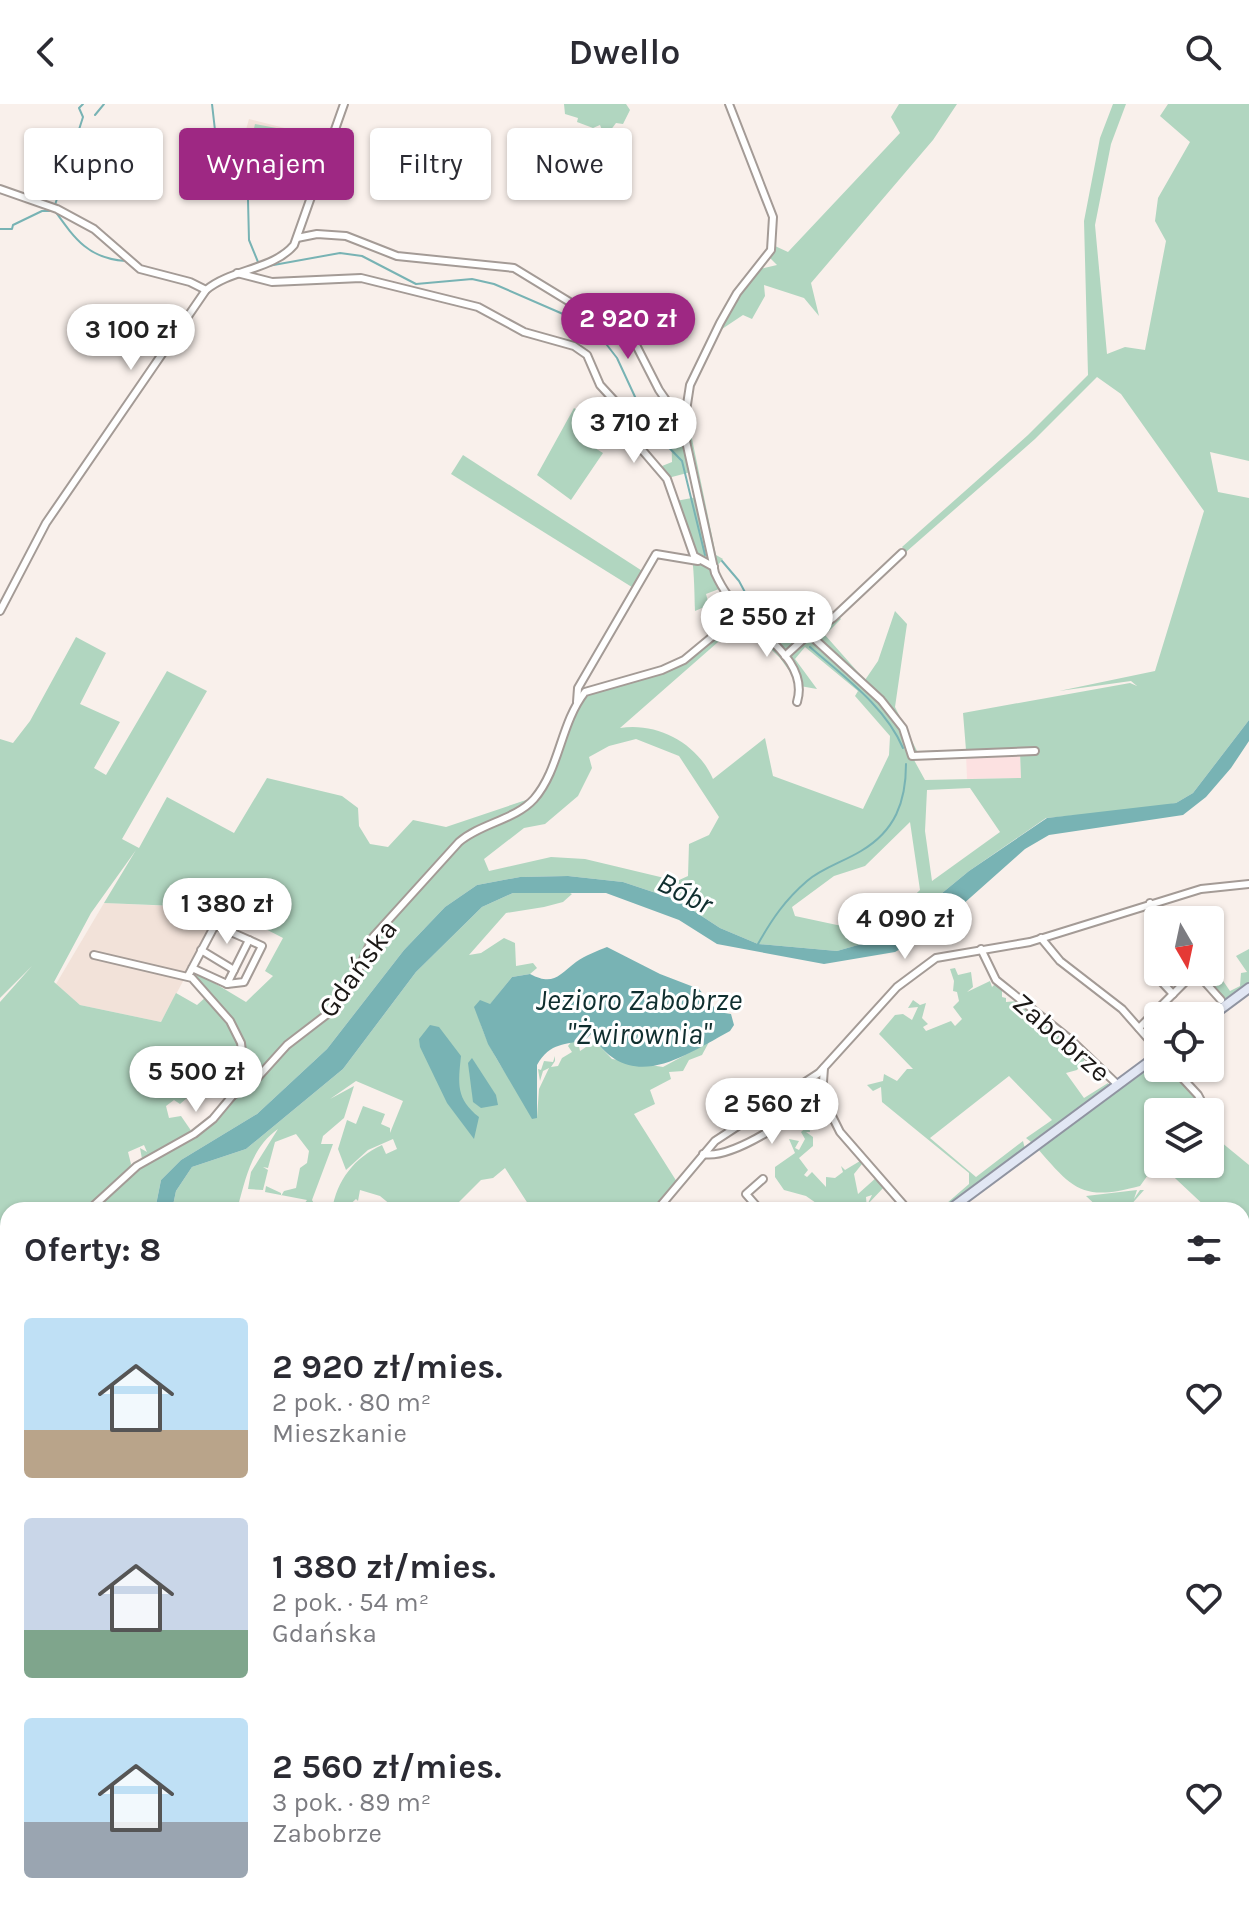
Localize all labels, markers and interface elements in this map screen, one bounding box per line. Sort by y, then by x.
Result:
icon: back [24,30,68,74]
icon: search [1181,30,1225,74]
text: Dwello [569,31,680,73]
chip: Kupno [24,128,163,200]
chip: Wynajem [179,128,354,200]
chip: Filtry [370,128,491,200]
chip: Nowe [507,128,632,200]
pin: 2 920 zł [545,293,711,361]
text: 2 920 zł [579,303,677,334]
pin: 3 100 zł [48,304,214,372]
text: 3 100 zł [85,314,177,345]
pin: 3 710 zł [551,397,717,465]
text: 3 710 zł [590,407,678,438]
pin: 2 550 zł [684,591,850,659]
text: 2 550 zł [719,601,815,632]
water label: Bóbr [651,864,720,923]
pin: 1 380 zł [144,878,310,946]
text: 1 380 zł [181,888,273,919]
pin: 4 090 zł [822,893,988,961]
text: 4 090 zł [856,903,954,934]
north arrow [1144,906,1224,986]
map controls [1144,906,1224,1178]
street label: Gdańska [311,913,404,1024]
water label: Jezioro Zabobrze "Żwirownia" [536,982,742,1052]
street label: Zabobrze [1006,986,1117,1089]
button: locate [1144,1002,1224,1082]
pin: 5 500 zł [113,1046,279,1114]
text: 5 500 zł [147,1056,245,1087]
pin: 2 560 zł [689,1078,855,1146]
text: 2 560 zł [723,1088,821,1119]
button: layers [1144,1098,1224,1178]
icon: filters [1182,1228,1226,1272]
text: Oferty: 8 [24,1230,161,1270]
text: 2 920 zł/mies. [272,1347,503,1387]
icon: home [88,1350,184,1446]
icon: heart [1182,1376,1226,1420]
text: 2 pok. · 80 m² [272,1387,431,1418]
text: Mieszkanie [272,1418,407,1449]
text: 1 380 zł/mies. [272,1547,496,1587]
icon: home [88,1550,184,1646]
icon: heart [1182,1576,1226,1620]
text: 2 pok. · 54 m² [272,1587,429,1618]
text: Gdańska [272,1618,377,1649]
text: 2 560 zł/mies. [272,1747,502,1787]
icon: home [88,1750,184,1846]
icon: heart [1182,1776,1226,1820]
text: 3 pok. · 89 m² [272,1787,431,1818]
text: Zabobrze [272,1818,382,1849]

